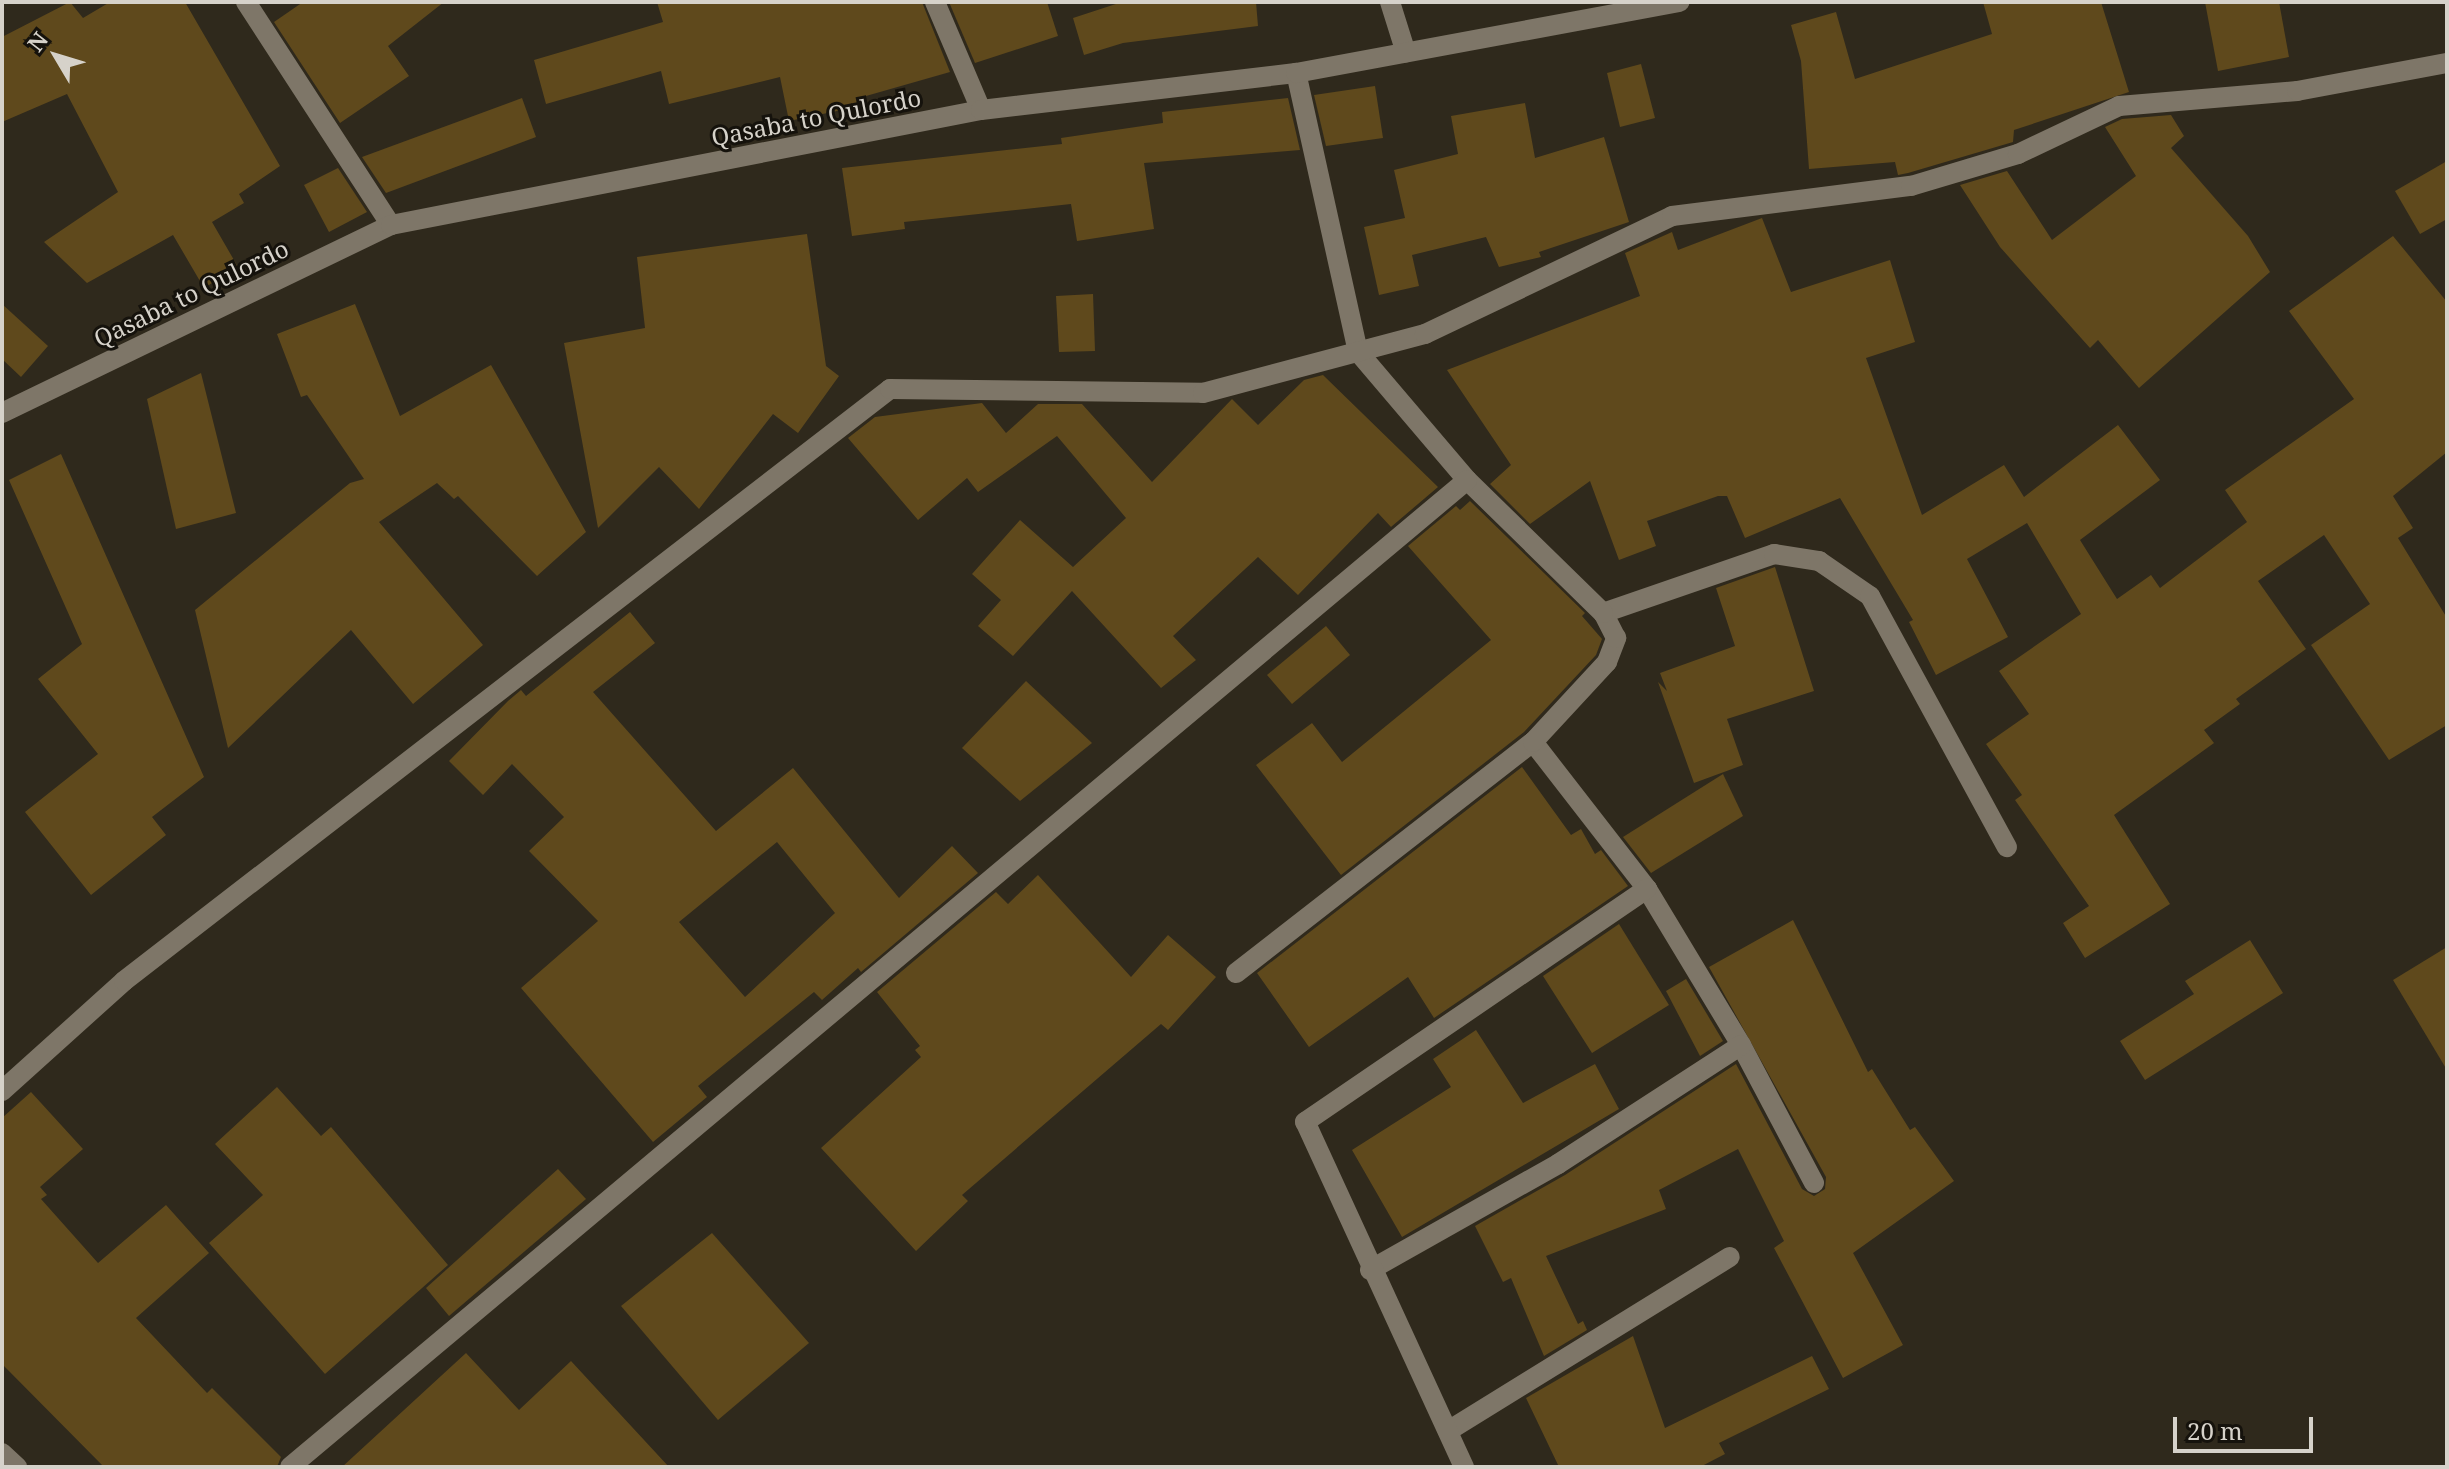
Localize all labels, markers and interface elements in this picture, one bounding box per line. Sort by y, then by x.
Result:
north arrow [16,16,96,96]
text: N [20,25,54,57]
street label: Qasaba to Qulordo [709,83,923,151]
street label: Qasaba to Qulordo [89,233,293,353]
scale bar [2177,1401,2317,1451]
text: 20 m [2187,1414,2243,1447]

